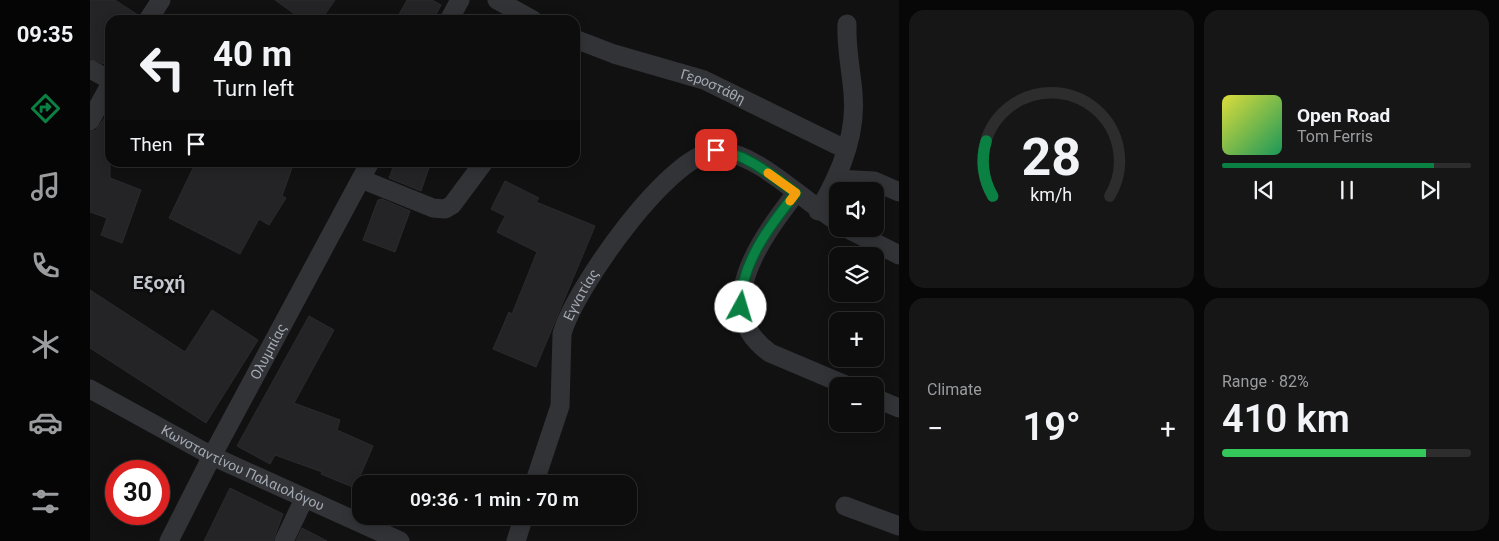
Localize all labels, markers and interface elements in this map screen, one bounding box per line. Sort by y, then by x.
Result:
text: 09:35 [17,22,73,47]
text: 40 m [213,34,292,75]
icon: left [130,35,195,100]
street label: Γεροστάθη [679,66,748,107]
text: Turn left [213,76,294,101]
icon: directions [28,91,63,126]
text: Open Road [1297,104,1390,127]
text: 28 [1022,127,1081,188]
text: Tom Ferris [1297,127,1373,146]
pin [695,129,737,171]
icon: arrive [182,130,210,158]
text: Then [130,133,172,156]
icon: arrive [702,136,730,164]
icon: music [28,169,63,204]
icon: previous [1250,176,1278,204]
icon: pause [1333,176,1361,204]
icon: next [1416,176,1444,204]
map controls [829,182,884,432]
button: sound [829,182,884,237]
text: km/h [1031,184,1072,205]
button: layers [829,247,884,302]
icon: phone [28,248,63,283]
street label: Εγνατίας [560,266,602,323]
district label: Εξοχή [133,271,185,294]
position arrow [714,280,766,332]
button: + [829,312,884,367]
street label: Ολυμπίας [247,321,290,382]
icon: climate [28,327,63,362]
text: Range · 82% [1222,372,1309,391]
button: − [829,377,884,432]
text: Climate [927,380,982,399]
text: 410 km [1222,397,1350,441]
icon: car [28,405,63,440]
text: 19° [1023,405,1081,449]
text: − [927,412,943,445]
text: + [1160,412,1176,445]
street label: Κωνσταντίνου Παλαιολόγου [158,422,327,514]
speed limit sign: 30 [105,460,170,525]
icon: filters [28,484,63,519]
text: 09:36 · 1 min · 70 m [410,488,579,511]

